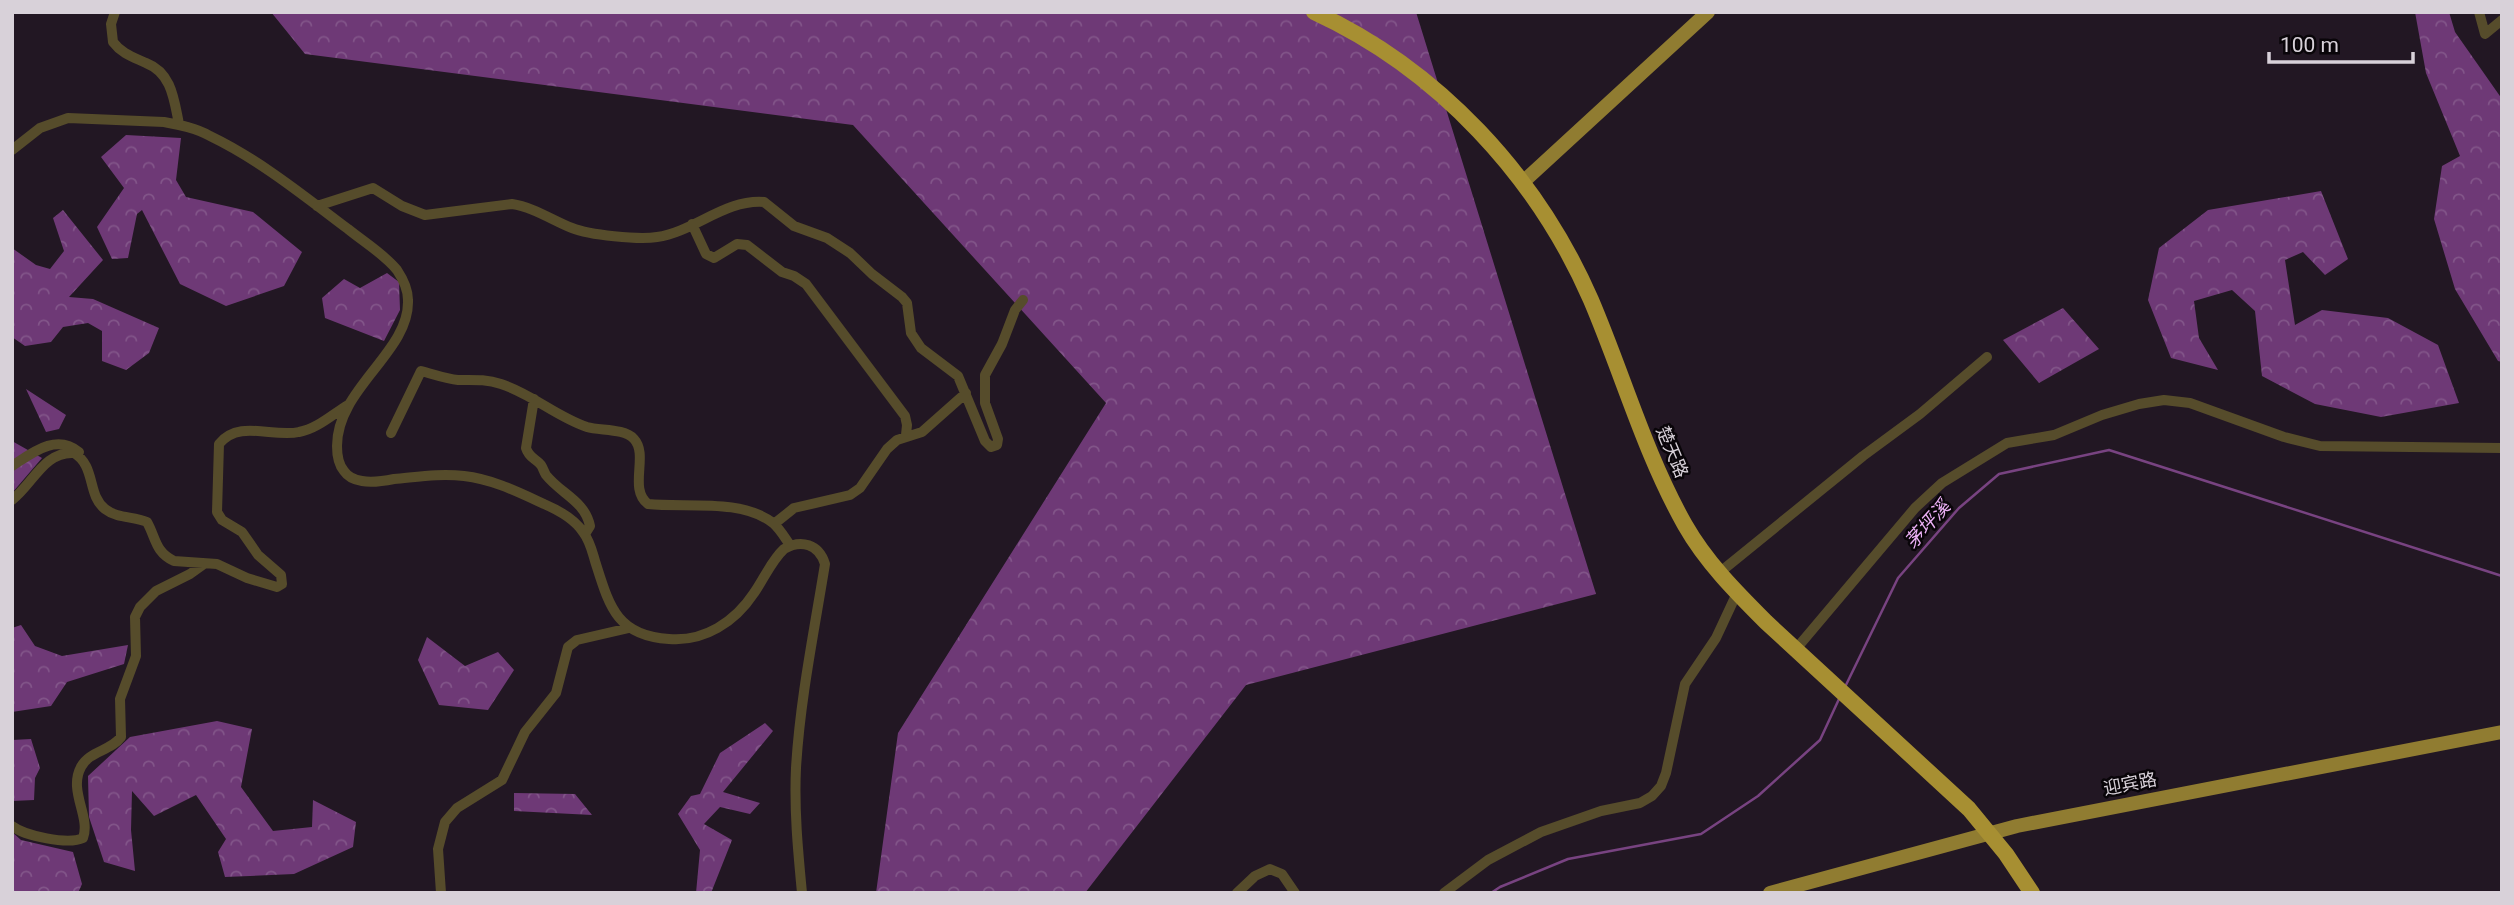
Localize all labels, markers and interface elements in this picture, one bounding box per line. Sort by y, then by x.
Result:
scale bar [2269,21,2412,65]
text: 100 m [2280,33,2339,57]
street label: 楚天路 [1652,423,1693,481]
water label: 茅坪溪 [1900,494,1956,553]
street label: 迎宾路 [2101,768,2158,799]

